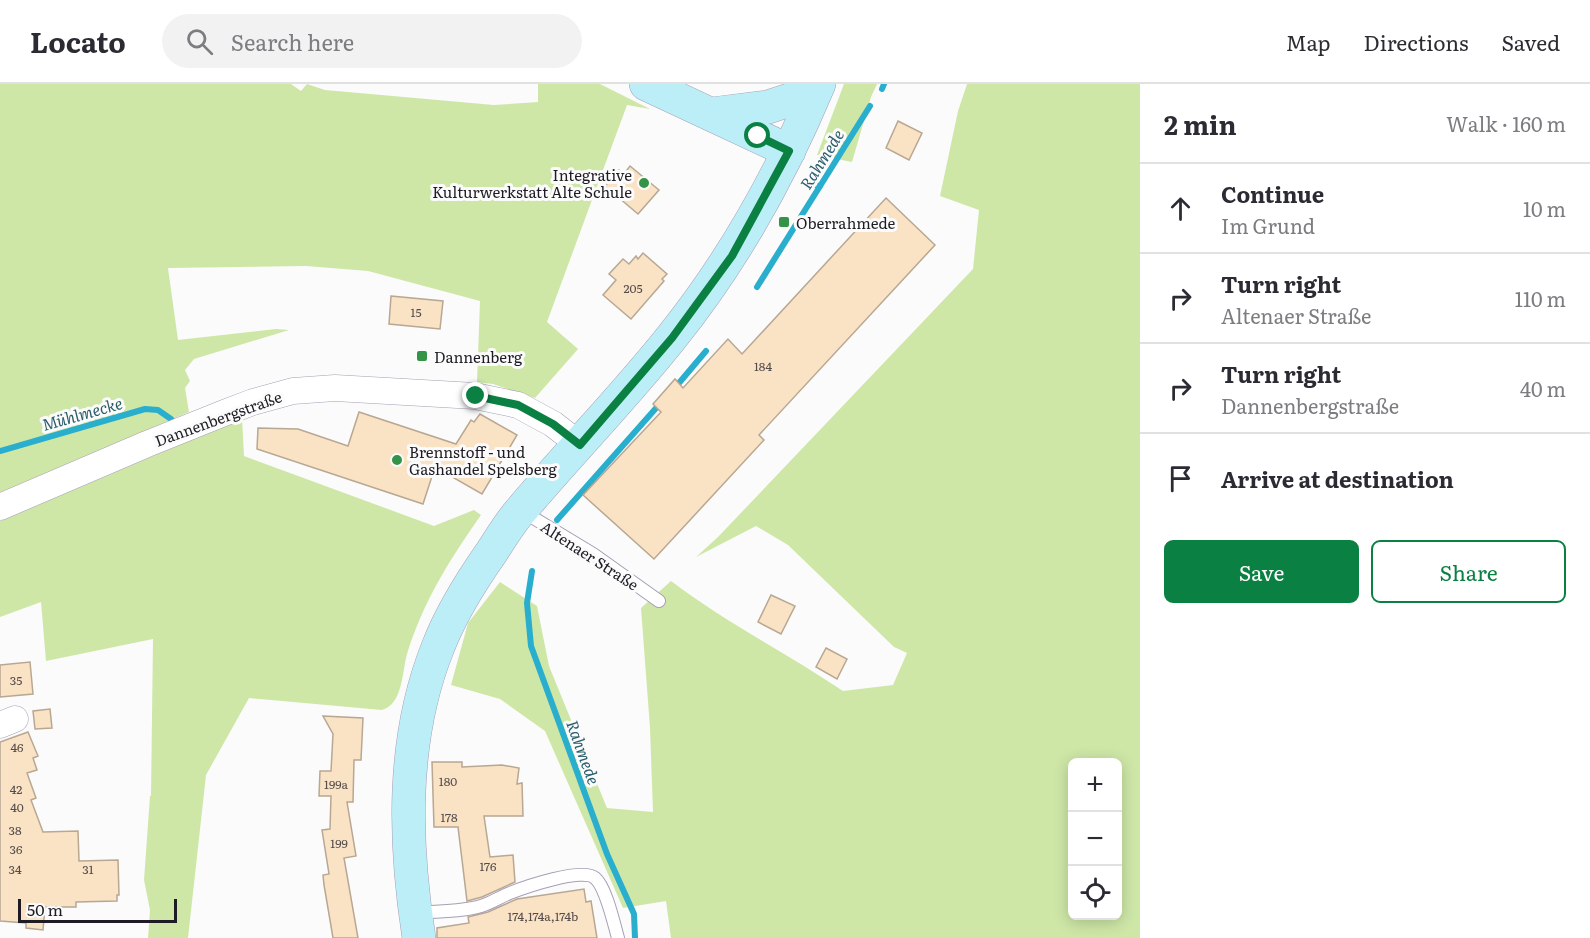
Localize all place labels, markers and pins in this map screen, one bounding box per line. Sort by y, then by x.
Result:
place label: Integrative Kulturwerkstatt Alte Schule [432,163,632,203]
marker: Integrative Kulturwerkstatt Alte Schule [637,176,651,190]
place label: Oberrahmede [796,211,895,234]
marker: Oberrahmede [777,215,791,229]
place label: Dannenberg [434,345,523,368]
marker: Dannenberg [415,349,429,363]
place label: Brennstoff - und Gashandel Spelsberg [409,440,557,480]
marker: Brennstoff - und Gashandel Spelsberg [390,453,404,467]

